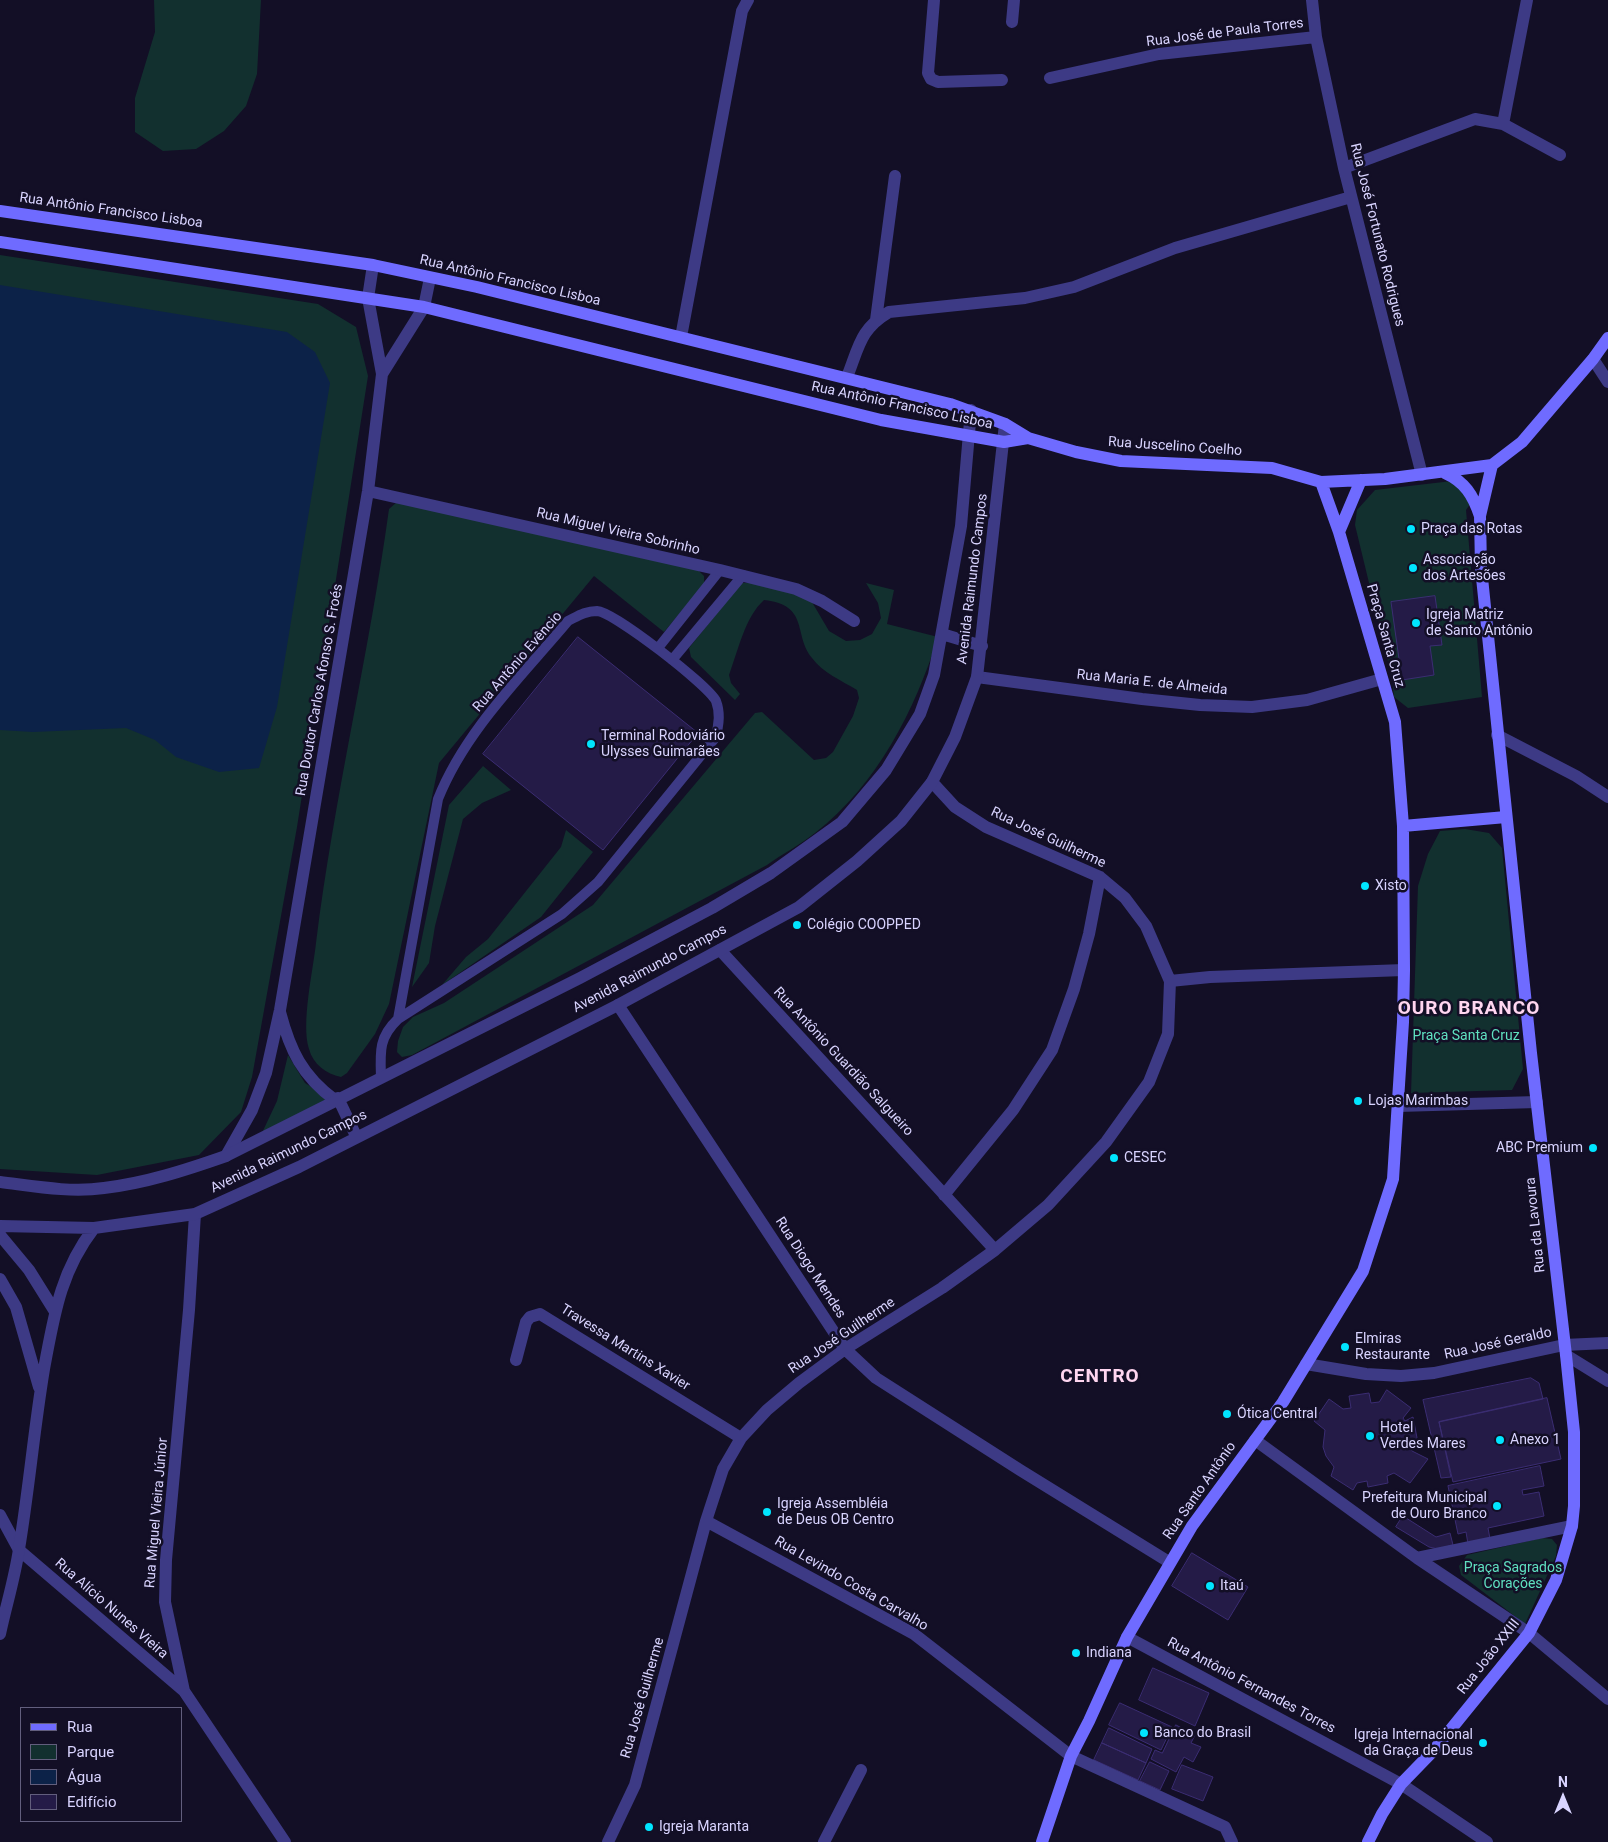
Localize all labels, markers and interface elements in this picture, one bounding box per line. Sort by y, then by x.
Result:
street label: Rua José de Paula Torres [1145,15,1305,51]
street label: Rua José Fortunato Rodrigues [1346,142,1408,328]
street label: Rua Antônio Francisco Lisboa [18,190,204,232]
street label: Rua Antônio Francisco Lisboa [418,252,602,310]
street label: Rua Antônio Francisco Lisboa [810,379,994,433]
street label: Rua Juscelino Coelho [1107,434,1243,460]
street label: Avenida Raimundo Campos [954,493,992,665]
street label: Rua Miguel Vieira Sobrinho [535,505,701,559]
place label: Praça das Rotas [1421,521,1523,537]
marker: Praça das Rotas [1405,523,1417,535]
place label: Associação dos Artesões [1423,552,1506,584]
marker: Associação dos Artesões [1407,562,1419,574]
street label: Praça Santa Cruz [1362,582,1408,690]
street label: Rua Doutor Carlos Afonso S. Froés [293,583,347,797]
place label: Igreja Matriz de Santo Antônio [1426,607,1533,640]
street label: Rua Antônio Evêncio [470,608,566,716]
marker: Igreja Matriz de Santo Antônio [1410,617,1422,629]
street label: Rua Maria E. de Almeida [1076,667,1228,699]
place label: Terminal Rodoviário Ulysses Guimarães [601,728,725,760]
marker: Terminal Rodoviário Ulysses Guimarães [585,738,597,750]
street label: Rua José Guilherme [988,804,1108,872]
place label: Xisto [1375,878,1407,894]
marker: Xisto [1359,880,1371,892]
place label: Colégio COOPPED [807,917,921,933]
marker: Colégio COOPPED [791,919,803,931]
street label: Avenida Raimundo Campos [570,921,730,1017]
street label: Rua Antônio Guardião Salgueiro [770,984,916,1140]
district label: OURO BRANCO [1396,998,1542,1020]
park label: Praça Santa Cruz [1412,1028,1520,1044]
place label: Lojas Marimbas [1368,1093,1468,1109]
marker: Lojas Marimbas [1352,1095,1364,1107]
street label: Avenida Raimundo Campos [208,1107,370,1197]
place label: ABC Premium [1496,1140,1583,1156]
marker: ABC Premium [1587,1142,1599,1154]
place label: CESEC [1124,1150,1166,1166]
marker: CESEC [1108,1152,1120,1164]
street label: Rua da Lavoura [1523,1176,1549,1274]
street label: Rua Diogo Mendes [771,1214,849,1322]
street label: Rua José Guilherme [786,1294,898,1378]
street label: Travessa Martins Xavier [557,1301,693,1395]
street label: Rua José Geraldo [1443,1324,1553,1364]
place label: Elmiras Restaurante [1355,1331,1430,1364]
marker: Elmiras Restaurante [1339,1341,1351,1353]
district label: CENTRO [1060,1366,1140,1388]
place label: Ótica Central [1237,1406,1317,1422]
marker: Ótica Central [1221,1408,1233,1420]
place label: Hotel Verdes Mares [1380,1420,1466,1452]
marker: Hotel Verdes Mares [1364,1430,1376,1442]
place label: Anexo 1 [1510,1432,1560,1448]
marker: Anexo 1 [1494,1434,1506,1446]
street label: Rua Miguel Vieira Júnior [142,1437,172,1589]
street label: Rua Santo Antônio [1160,1439,1240,1543]
place label: Prefeitura Municipal de Ouro Branco [1362,1490,1487,1522]
place label: Igreja Assembléia de Deus OB Centro [777,1496,894,1528]
marker: Prefeitura Municipal de Ouro Branco [1491,1500,1503,1512]
marker: Igreja Assembléia de Deus OB Centro [761,1506,773,1518]
street label: Rua Levindo Costa Carvalho [771,1533,931,1635]
street label: Rua Alício Nunes Vieira [51,1555,171,1663]
park label: Praça Sagrados Corações [1464,1560,1562,1592]
place label: Itaú [1220,1578,1244,1594]
marker: Itaú [1204,1580,1216,1592]
street label: Rua João XXIII [1454,1616,1524,1698]
street label: Rua Antônio Fernandes Torres [1164,1634,1338,1738]
street label: Rua José Guilherme [618,1636,668,1760]
place label: Indiana [1086,1645,1132,1661]
marker: Indiana [1070,1647,1082,1659]
legend [20,1707,182,1822]
text: Rua [67,1718,93,1736]
place label: Banco do Brasil [1154,1725,1251,1741]
marker: Banco do Brasil [1138,1727,1150,1739]
place label: Igreja Internacional da Graça de Deus [1354,1727,1473,1760]
marker: Igreja Internacional da Graça de Deus [1477,1737,1489,1749]
text: Parque [67,1743,114,1761]
text: Água [67,1768,102,1786]
north arrow [1538,1772,1588,1822]
text: N [1558,1774,1568,1790]
text: Edifício [67,1793,116,1811]
place label: Igreja Maranta [659,1819,749,1835]
marker: Igreja Maranta [643,1821,655,1833]

